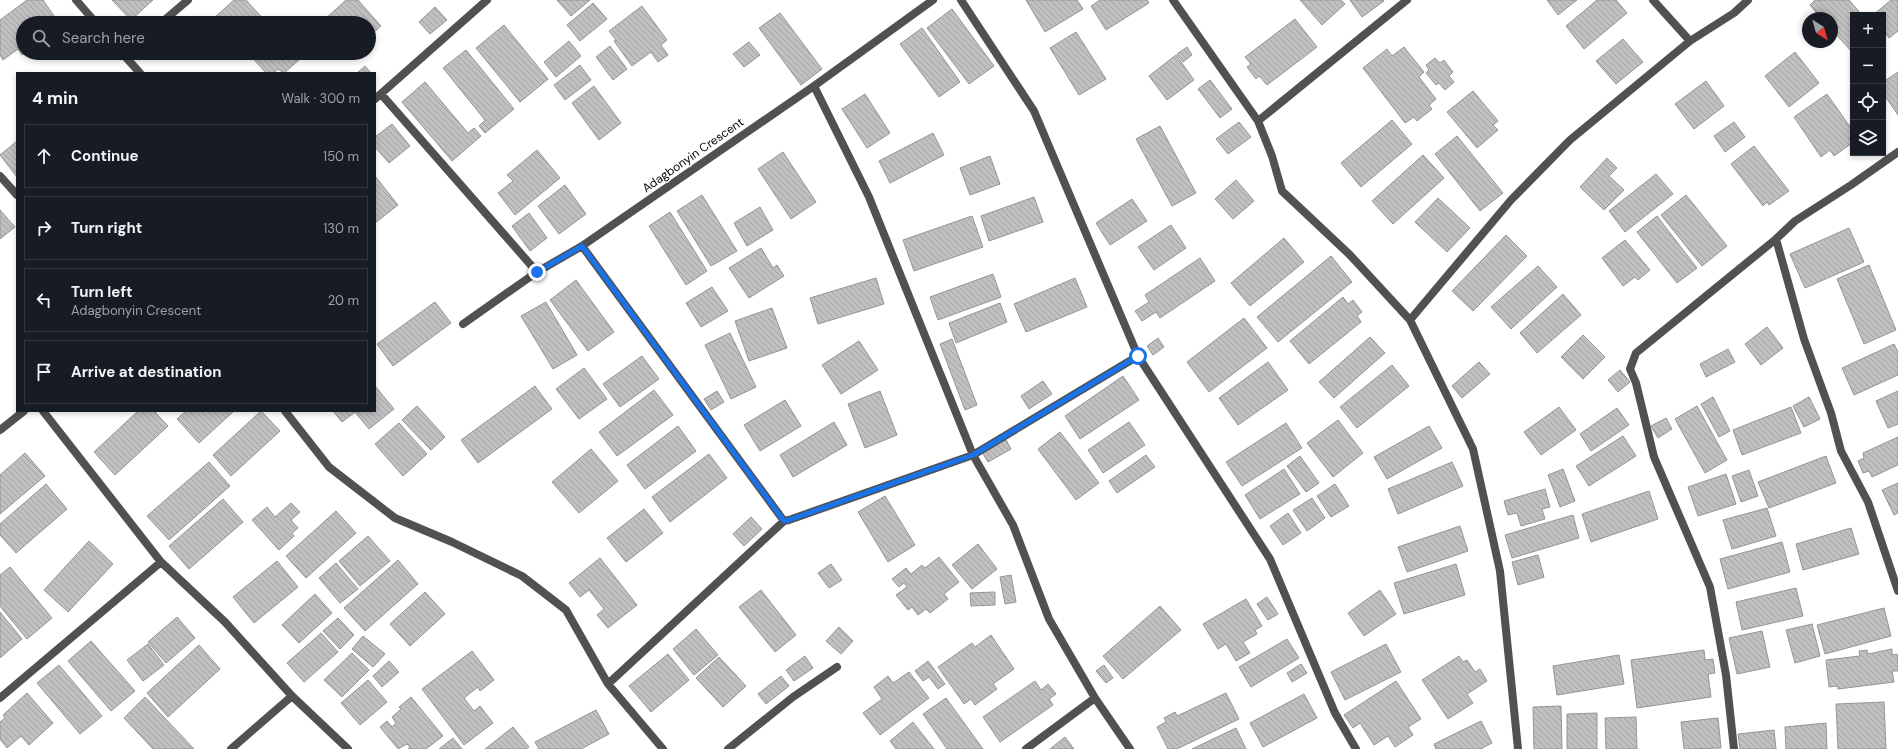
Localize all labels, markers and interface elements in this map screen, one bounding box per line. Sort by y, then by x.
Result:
north arrow [1802,12,1838,48]
map controls [1850,12,1886,156]
button: + [1850,12,1886,48]
search box [16,16,376,60]
icon: search [30,27,52,49]
text: Search here [62,28,145,48]
button: − [1850,48,1886,84]
button: locate [1850,84,1886,120]
text: 4 min [32,87,78,109]
text: Walk · 300 m [282,90,360,107]
street label: Adagbonyin Crescent [639,114,747,196]
button: layers [1850,120,1886,156]
icon: ahead [33,145,55,167]
text: Continue [71,146,139,166]
text: 150 m [323,148,359,165]
icon: right [33,217,55,239]
text: Turn right [71,218,142,238]
text: 130 m [323,220,359,237]
route end [528,263,546,281]
text: Turn left [71,282,132,302]
icon: left [33,289,55,311]
text: 20 m [328,292,359,309]
text: Adagbonyin Crescent [71,302,201,319]
route start [1129,347,1147,365]
icon: arrive [33,361,55,383]
text: Arrive at destination [71,362,222,382]

